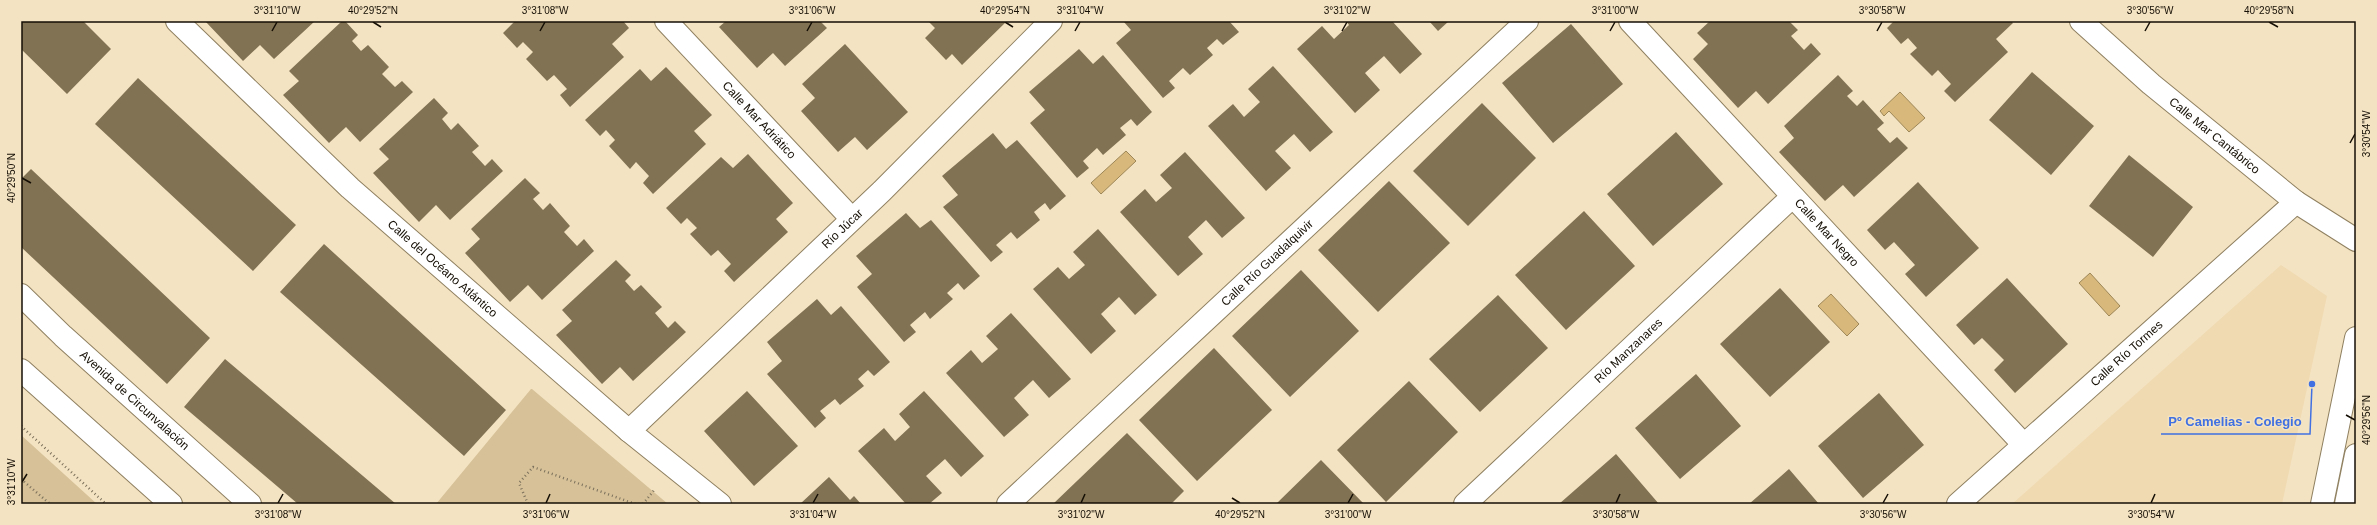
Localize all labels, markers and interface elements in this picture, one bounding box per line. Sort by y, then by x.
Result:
text: 3°31'10"W [254,5,301,16]
text: 40°29'52"N [348,5,398,16]
text: 3°31'08"W [522,5,569,16]
text: 3°31'06"W [789,5,836,16]
text: 40°29'54"N [980,5,1030,16]
text: 3°31'04"W [1057,5,1104,16]
text: 3°31'02"W [1324,5,1371,16]
text: 3°31'00"W [1592,5,1639,16]
text: 3°30'58"W [1859,5,1906,16]
text: 3°30'56"W [2127,5,2174,16]
text: 40°29'58"N [2244,5,2294,16]
street label: Calle Mar Adriático [719,79,799,162]
street label: Calle Mar Cantábrico [2166,95,2263,177]
text: 3°30'54"W [2361,110,2372,157]
text: 40°29'50"N [6,153,17,203]
street label: Calle Mar Negro [1792,196,1862,270]
street label: Río Júcar [819,206,866,251]
street label: Calle del Océano Atlántico [385,217,500,320]
street label: Calle Río Guadalquivir [1218,217,1316,309]
street label: Río Manzanares [1591,315,1665,386]
street label: Calle Río Tormes [2088,318,2165,389]
street label: Avenida de Circunvalación [77,348,192,453]
text: 40°29'56"N [2361,395,2372,445]
callout: Pº Camelias - Colegio [2161,409,2310,434]
text: Pº Camelias - Colegio [2168,414,2302,429]
text: 3°31'10"W [6,458,17,505]
text: 3°31'08"W [255,509,302,520]
text: 3°31'06"W [523,509,570,520]
text: 3°31'04"W [790,509,837,520]
text: 3°31'02"W [1058,509,1105,520]
text: 40°29'52"N [1215,509,1265,520]
text: 3°31'00"W [1325,509,1372,520]
text: 3°30'58"W [1593,509,1640,520]
text: 3°30'56"W [1860,509,1907,520]
text: 3°30'54"W [2128,509,2175,520]

